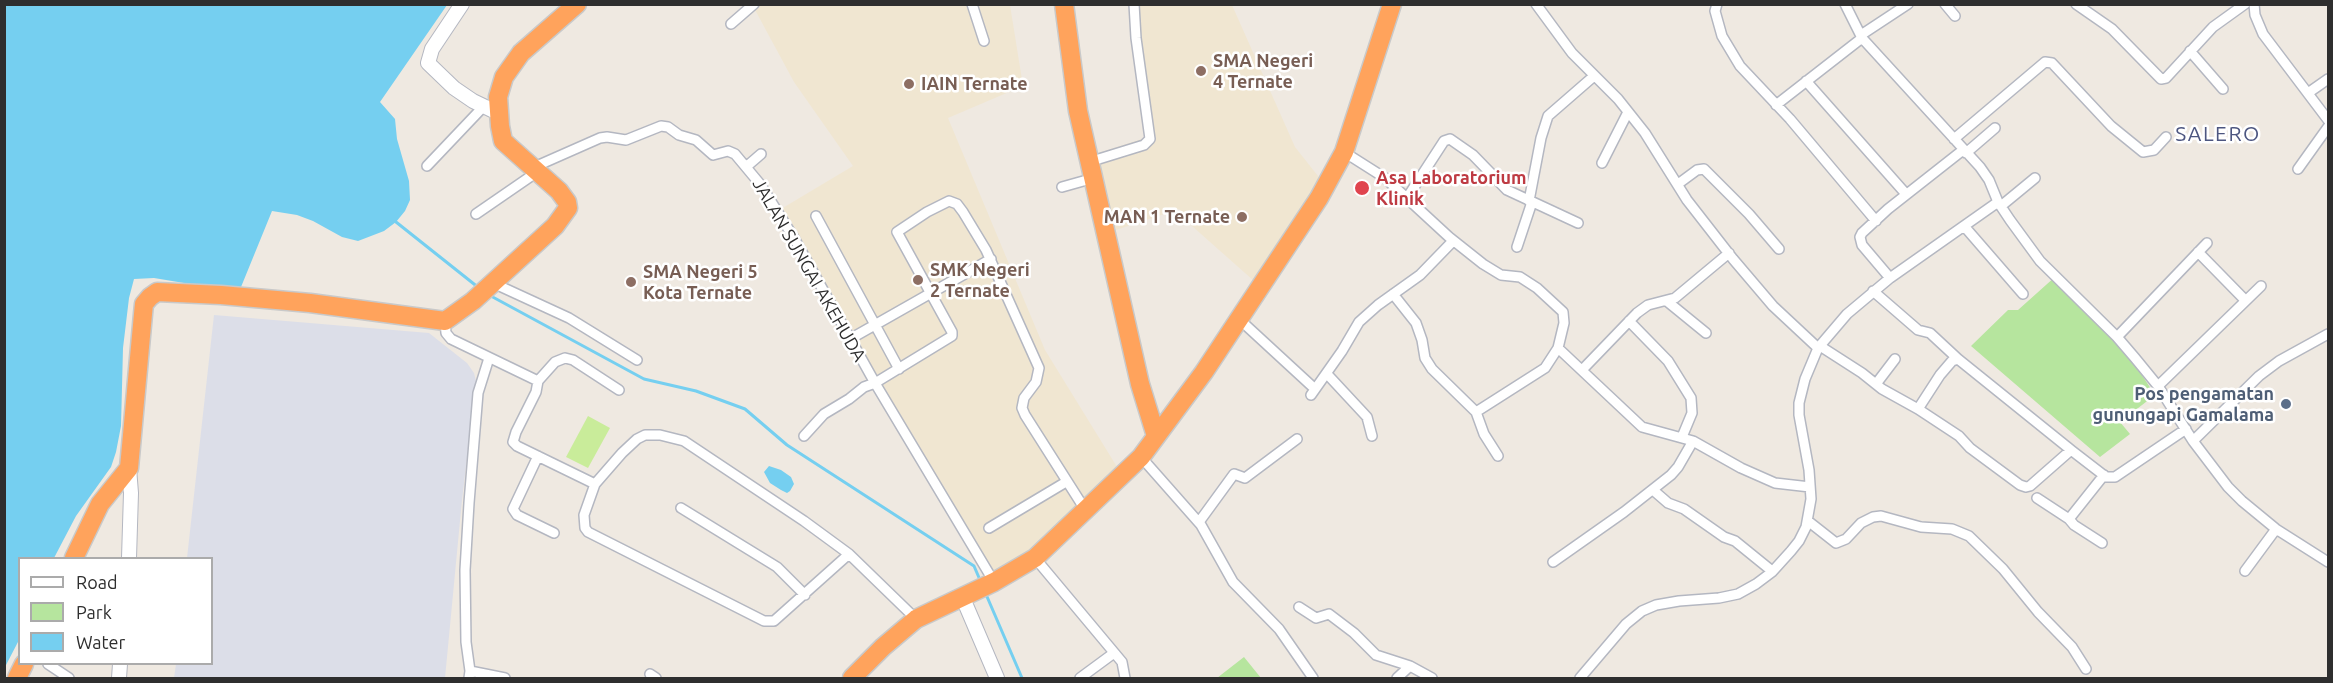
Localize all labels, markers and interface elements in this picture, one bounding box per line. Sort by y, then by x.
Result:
place label: SMA Negeri 4 Ternate [1213,50,1313,92]
marker: SMA Negeri 4 Ternate [1194,64,1208,78]
place label: IAIN Ternate [921,73,1028,95]
marker: IAIN Ternate [902,77,916,91]
district label: SALERO [2175,121,2261,147]
place label: Asa Laboratorium Klinik [1376,167,1527,210]
street label: JALAN SUNGAI AKEHUDA [748,175,870,365]
marker: Asa Laboratorium Klinik [1353,179,1371,197]
place label: MAN 1 Ternate [1104,206,1230,228]
marker: MAN 1 Ternate [1235,210,1249,224]
place label: SMK Negeri 2 Ternate [930,259,1030,302]
place label: SMA Negeri 5 Kota Ternate [643,261,758,304]
marker: SMK Negeri 2 Ternate [911,273,925,287]
marker: SMA Negeri 5 Kota Ternate [624,275,638,289]
place label: Pos pengamatan gunungapi Gamalama [2093,383,2274,426]
marker: Pos pengamatan gunungapi Gamalama [2279,397,2293,411]
legend [18,557,213,665]
text: Road [76,572,118,592]
text: Park [76,602,112,622]
text: Water [76,632,125,652]

